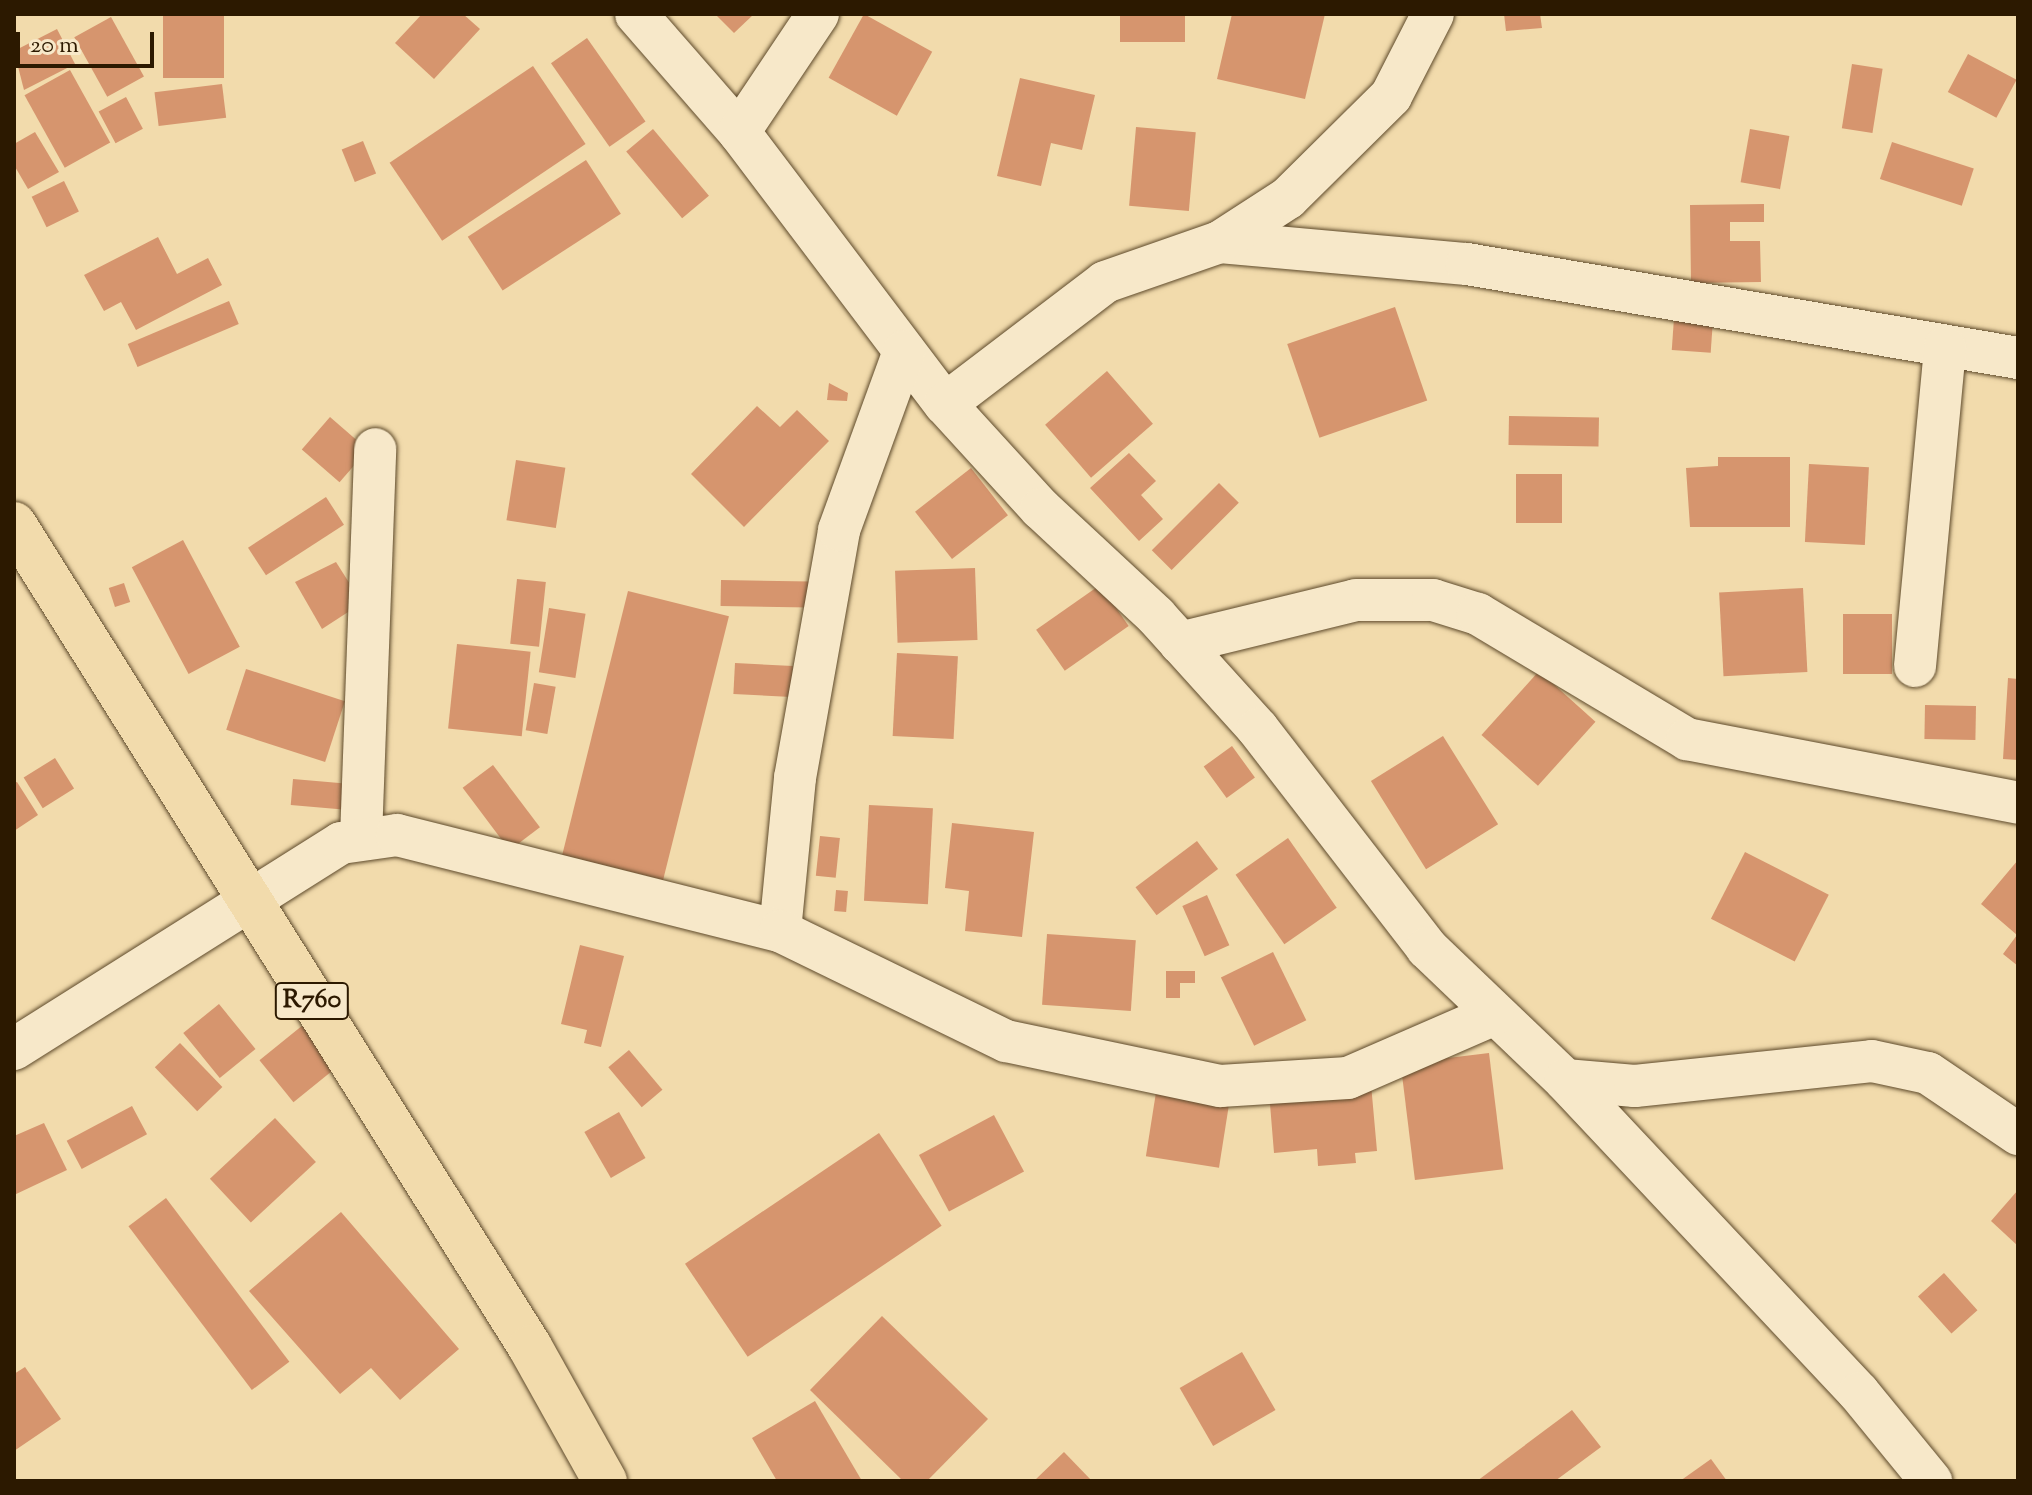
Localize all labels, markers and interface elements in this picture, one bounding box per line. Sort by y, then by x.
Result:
scale bar [20,16,158,66]
text: 20 m [30,29,79,63]
road number: R760 [274,979,350,1023]

